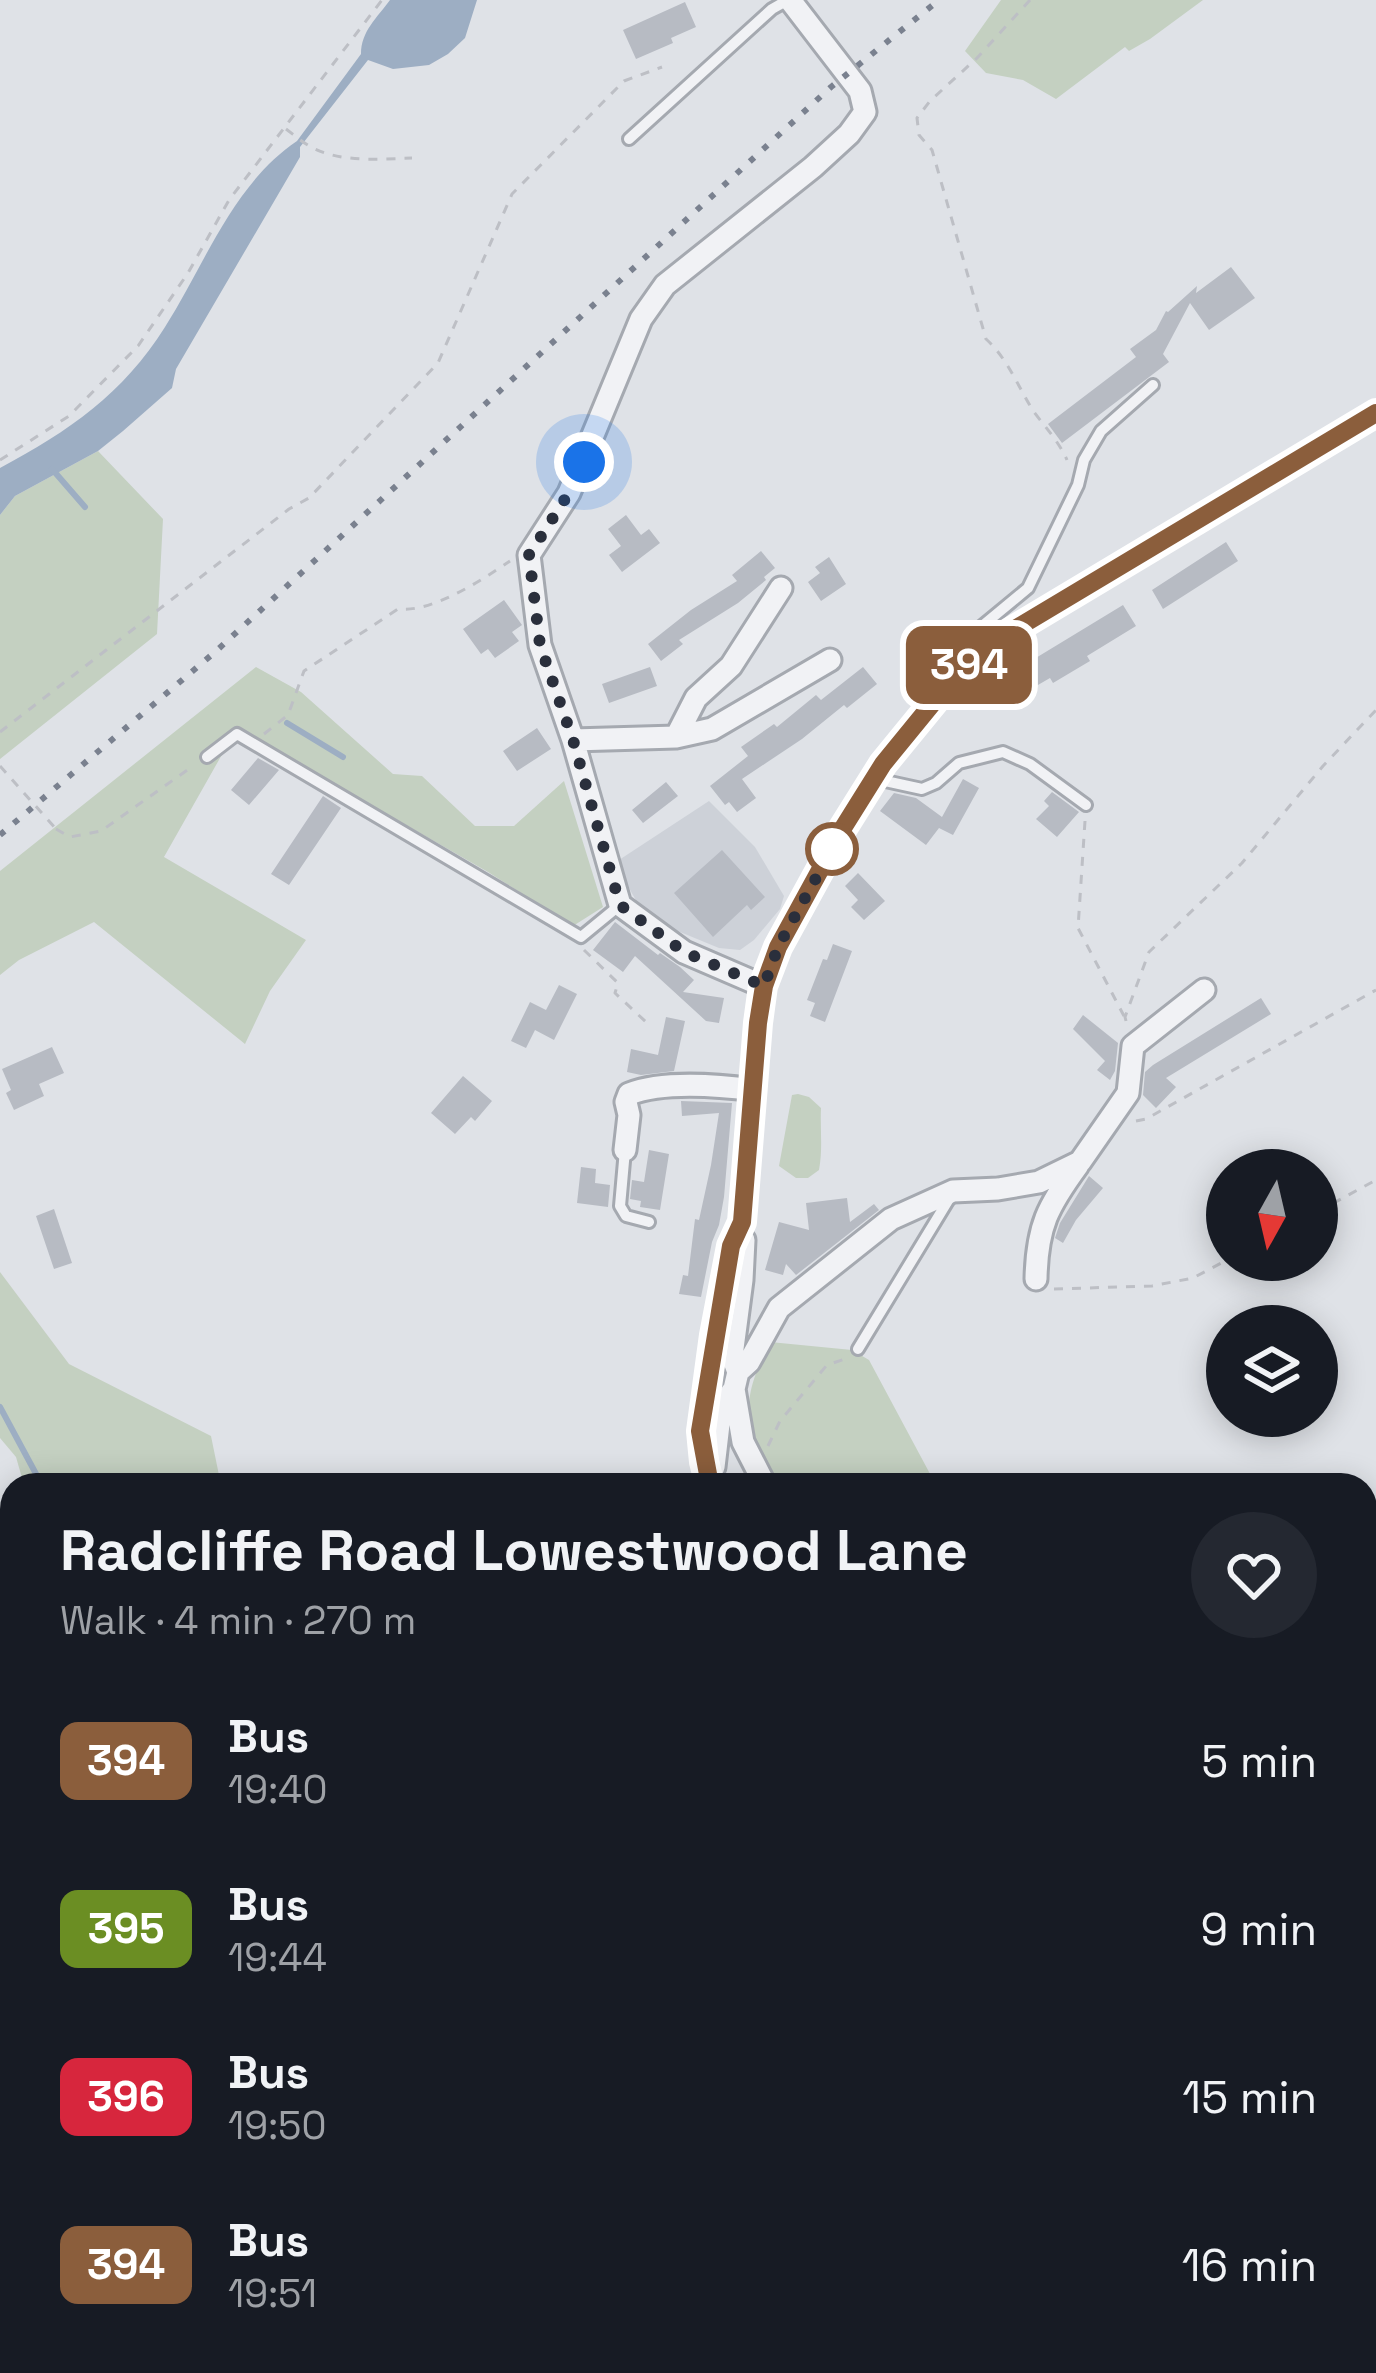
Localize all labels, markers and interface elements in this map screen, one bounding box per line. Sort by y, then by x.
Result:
your location [554,432,614,492]
line badge: 394 [900,626,1038,704]
text: 394 [930,638,1008,691]
unlabelled marker [807,824,857,874]
north arrow [1206,1149,1338,1281]
map controls [1206,1149,1338,1437]
button: layers [1206,1305,1338,1437]
button: heart [1191,1512,1317,1638]
text: Radcliffe Road Lowestwood Lane [60,1514,968,1587]
text: Walk · 4 min · 270 m [60,1596,416,1645]
text: Bus [228,1708,309,1765]
text: 5 min [1201,1733,1317,1790]
text: 394 [87,1734,165,1787]
text: 19:40 [228,1765,327,1814]
text: Bus [228,1876,309,1933]
text: 9 min [1201,1901,1317,1958]
text: 395 [88,1902,164,1955]
text: 19:44 [228,1933,327,1982]
text: Bus [228,2044,309,2101]
text: 15 min [1182,2069,1317,2126]
text: 396 [87,2070,165,2123]
text: 19:50 [228,2101,326,2150]
text: Bus [228,2212,309,2269]
text: 16 min [1182,2237,1317,2294]
text: 394 [87,2238,165,2291]
text: 19:51 [228,2269,317,2318]

